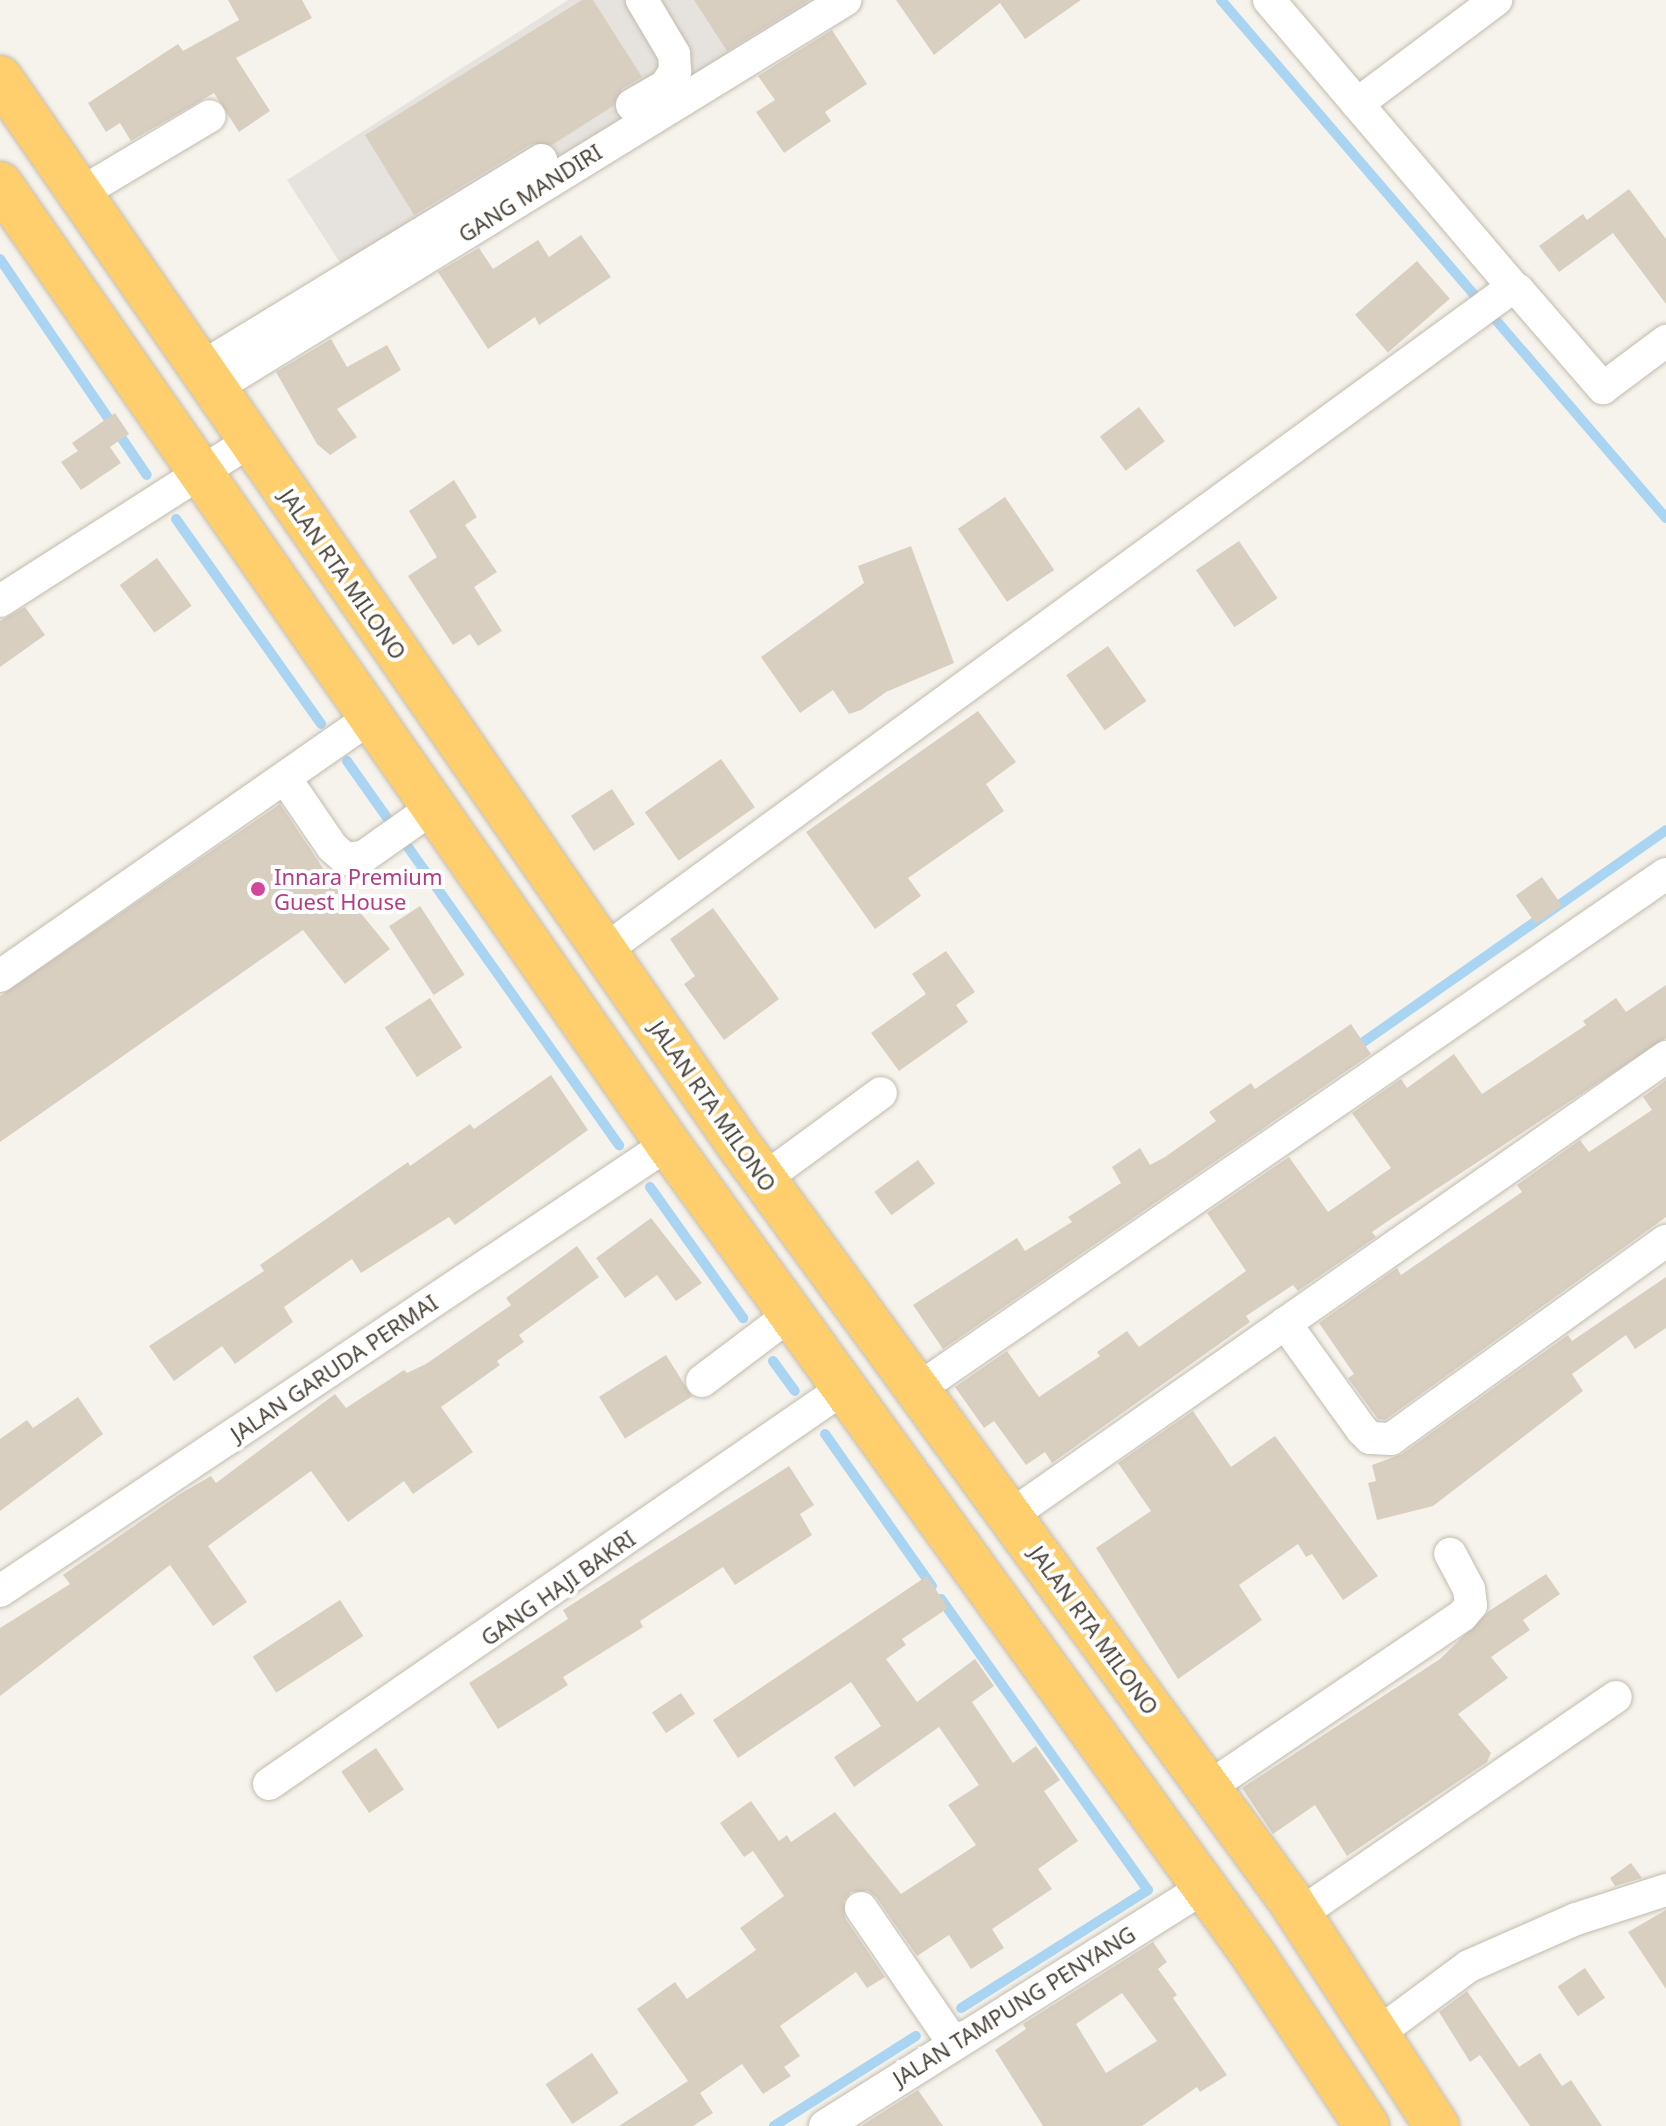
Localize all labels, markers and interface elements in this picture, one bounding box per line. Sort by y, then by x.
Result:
street label: GANG MANDIRI [453,138,607,248]
street label: JALAN RTA MILONO [274,484,412,664]
place label: Innara Premium Guest House [274,863,442,914]
marker: Innara Premium Guest House [249,880,267,898]
street label: JALAN RTA MILONO [644,1016,782,1196]
street label: JALAN GARUDA PERMAI [225,1289,443,1447]
street label: GANG HAJI BAKRI [476,1525,640,1651]
street label: JALAN RTA MILONO [1024,1541,1164,1719]
street label: JALAN TAMPUNG PENYANG [888,1920,1140,2092]

